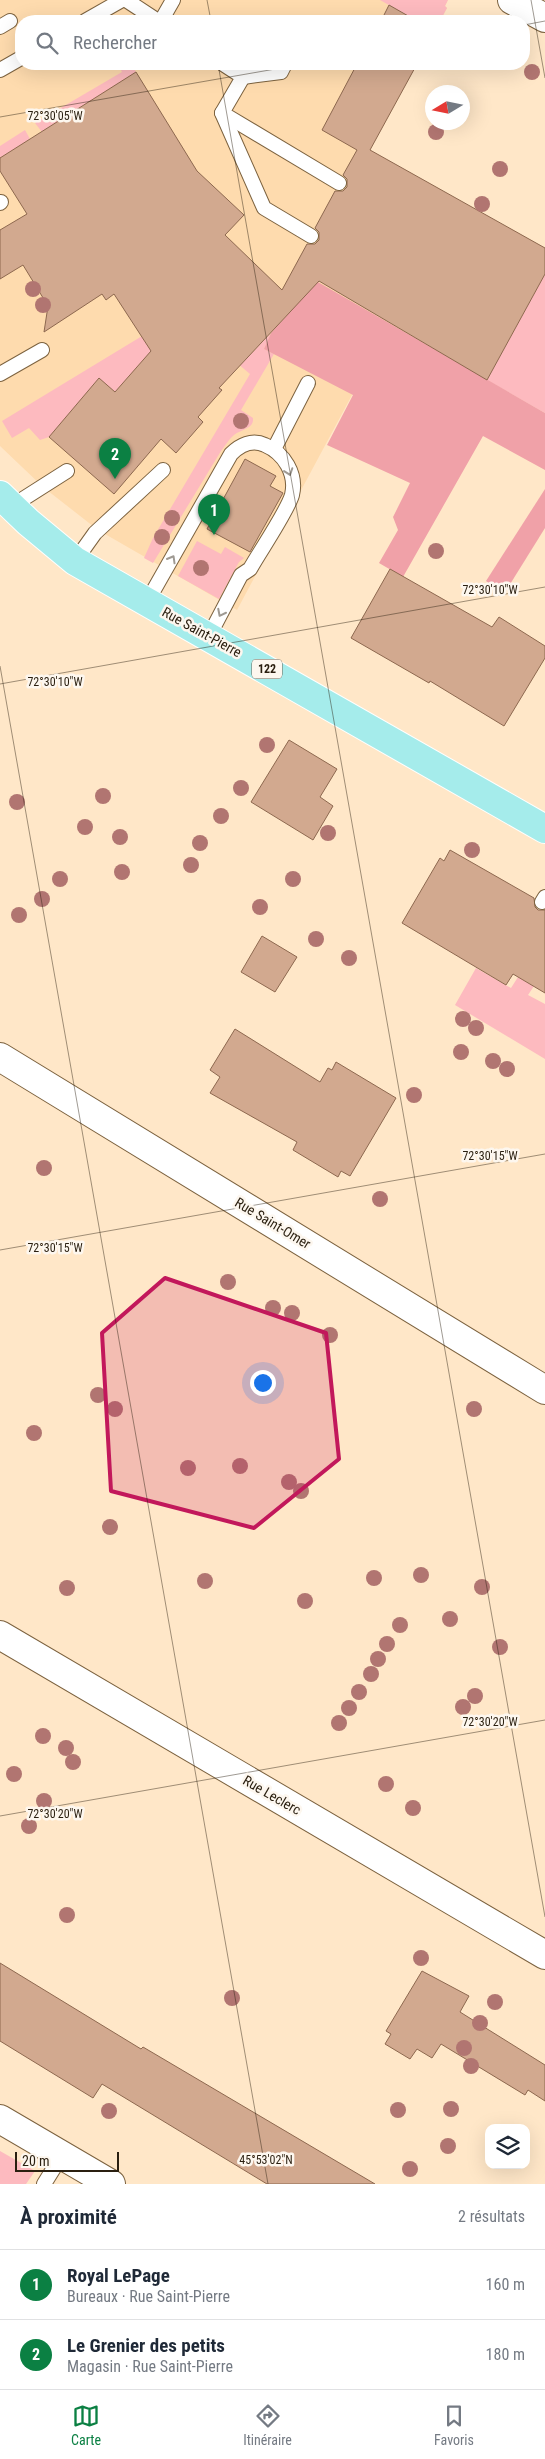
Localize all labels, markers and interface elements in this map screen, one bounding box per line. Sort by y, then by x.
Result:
search box [15,15,530,70]
icon: search [33,29,61,57]
text: Rechercher [73,31,157,54]
north arrow [425,85,470,130]
text: 72°30'05"W [27,109,83,123]
pin: 2 [99,438,131,479]
one-way arrow [283,467,293,476]
pin: 1 [198,494,230,535]
one-way arrow [165,556,175,565]
text: 72°30'10"W [462,583,518,597]
street label: Rue Saint-Pierre [160,604,245,661]
one-way arrow [217,608,227,617]
road number: 122 [252,660,282,679]
text: 72°30'10"W [27,675,83,689]
text: 72°30'15"W [462,1149,518,1163]
street label: Rue Saint-Omer [232,1194,314,1252]
text: 72°30'15"W [27,1241,83,1255]
your location [250,1370,276,1396]
text: 72°30'20"W [462,1715,518,1729]
street label: Rue Leclerc [240,1772,304,1818]
text: 72°30'20"W [27,1807,83,1821]
map controls [485,2124,530,2169]
button: layers [485,2124,530,2169]
scale bar [15,2149,119,2172]
text: 20 m [22,2153,50,2169]
text: 45°53'02"N [239,2153,293,2167]
text: À proximité [20,2205,117,2229]
text: 2 résultats [458,2207,525,2226]
text: Royal LePage [67,2264,170,2287]
text: 1 [32,2275,40,2294]
text: 160 m [486,2275,525,2294]
text: Bureaux · Rue Saint-Pierre [67,2287,230,2306]
text: Le Grenier des petits [67,2334,225,2357]
text: 2 [32,2345,40,2364]
text: 180 m [486,2345,525,2364]
text: Magasin · Rue Saint-Pierre [67,2357,233,2376]
tab: Carte [71,2402,101,2448]
tab: Itinéraire [243,2402,292,2448]
tab: Favoris [434,2402,474,2448]

